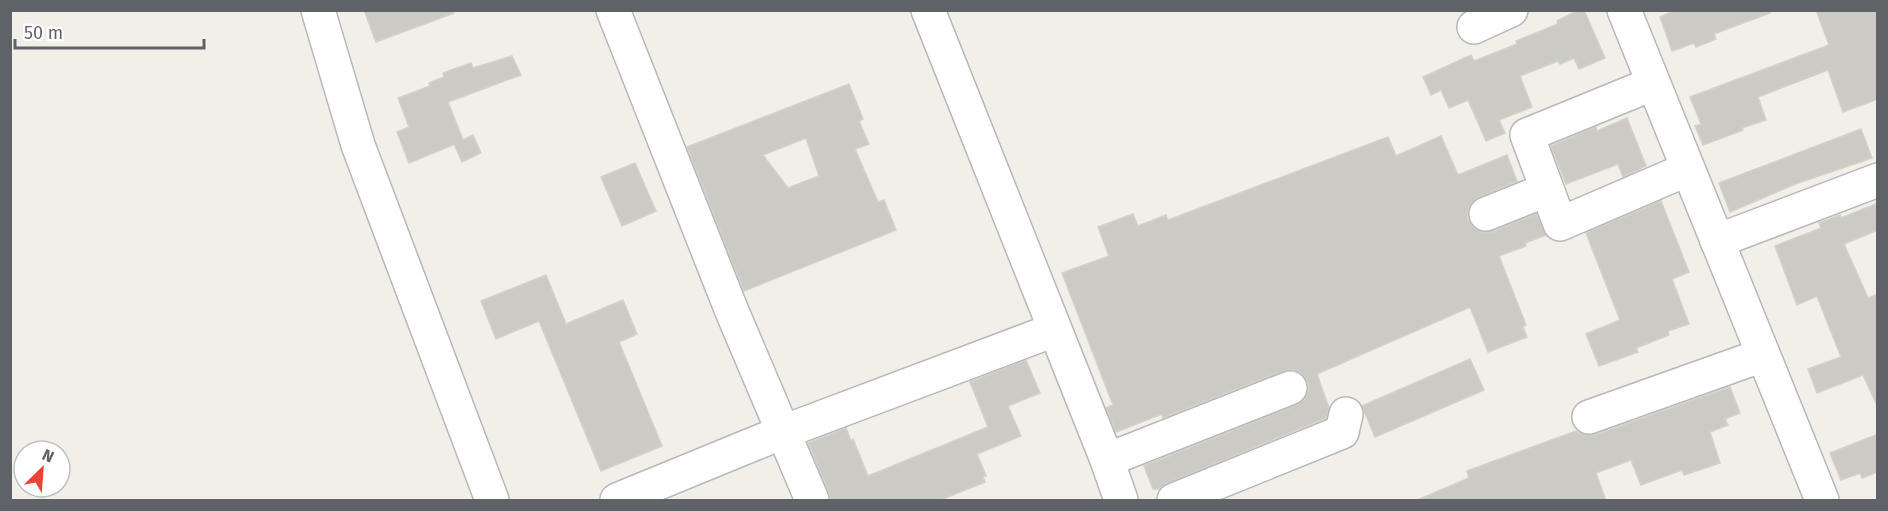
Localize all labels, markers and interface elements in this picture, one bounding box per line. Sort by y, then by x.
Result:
scale bar [15,12,204,50]
text: 50 m [24,22,63,44]
north arrow [12,439,72,499]
text: N [39,445,57,467]

